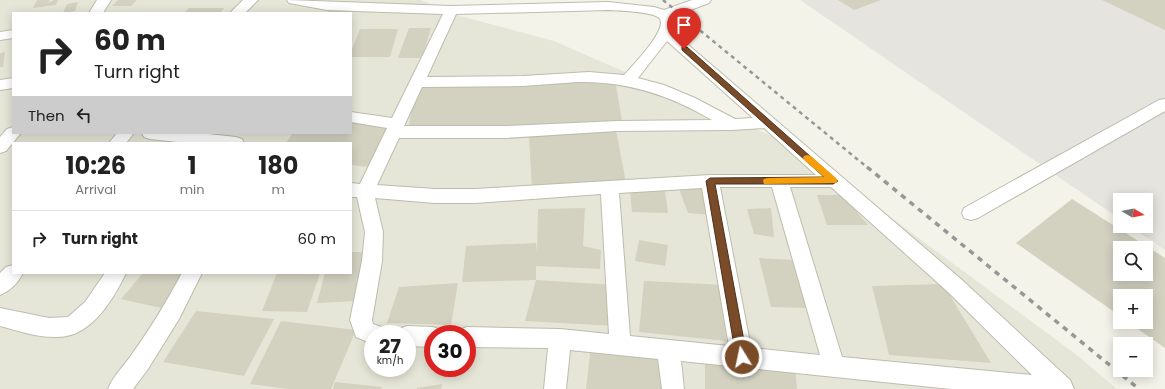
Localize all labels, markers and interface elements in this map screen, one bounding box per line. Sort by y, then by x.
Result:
pin [667,8,701,49]
icon: arrive [673,14,695,36]
text: 60 m [94,21,166,60]
icon: right [28,28,80,80]
text: Turn right [94,59,180,84]
icon: left [73,104,95,126]
text: Then [28,105,65,126]
text: 10:26 [66,149,126,182]
text: 1 [188,149,197,182]
text: 180 [258,149,298,182]
text: Arrival [75,180,116,199]
text: min [180,180,205,199]
text: m [272,180,285,199]
north arrow [1113,193,1153,233]
map controls [1113,193,1153,377]
icon: right [28,228,50,250]
text: Turn right [62,228,138,249]
text: 60 m [298,228,336,249]
button: search [1113,241,1153,281]
button: + [1113,289,1153,329]
speed limit sign: 30 [424,325,476,377]
text: 27 [379,332,401,360]
position arrow [721,336,763,378]
button: − [1113,337,1153,377]
text: km/h [377,353,403,368]

